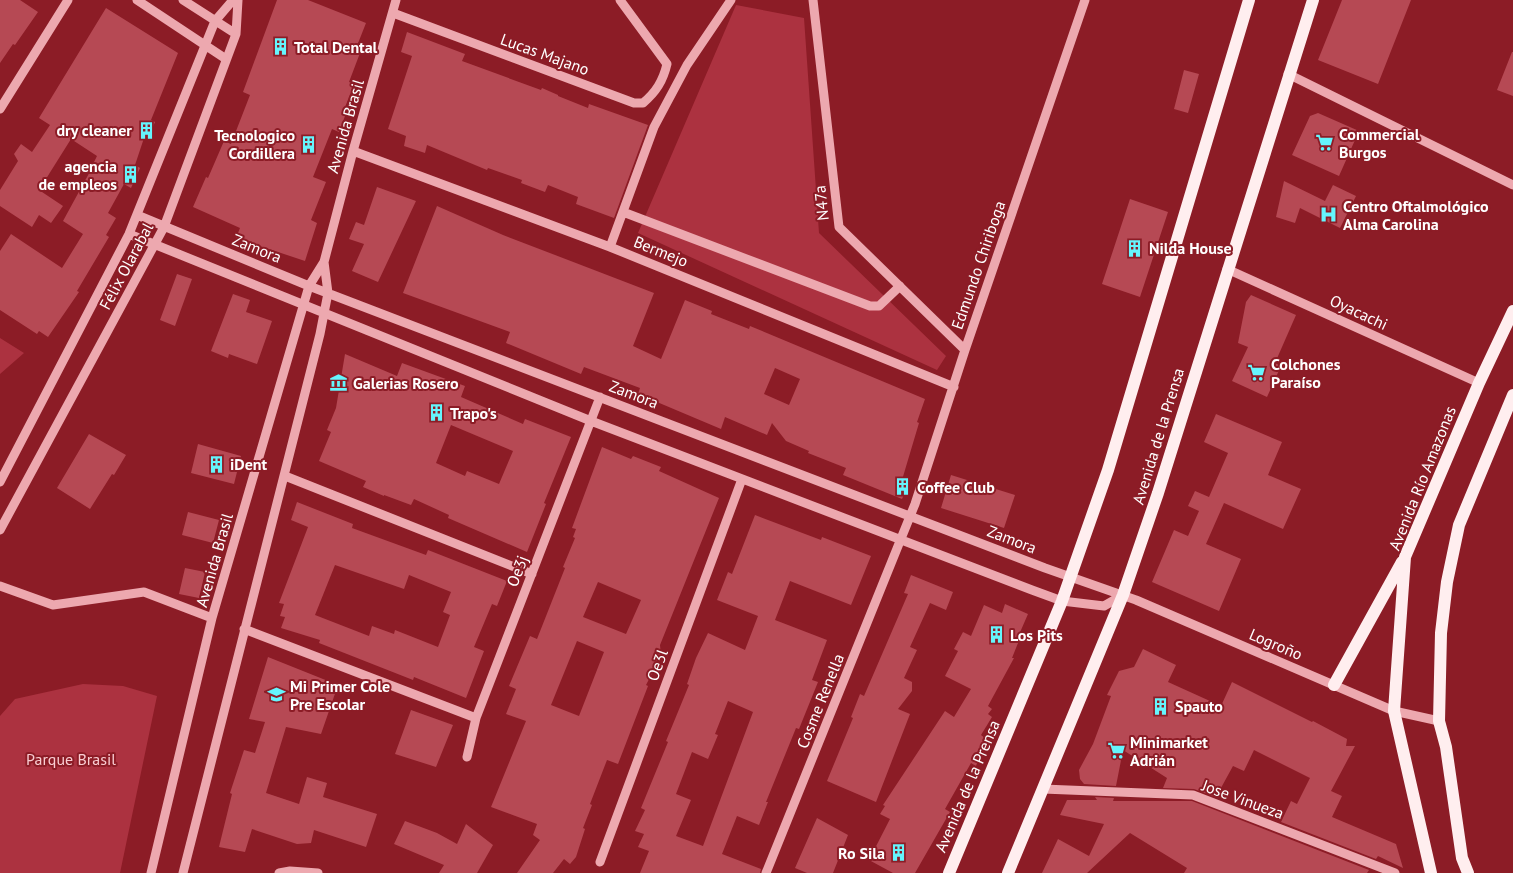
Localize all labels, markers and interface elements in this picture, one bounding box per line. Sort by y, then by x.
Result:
street label: Lucas Majano [498,29,592,79]
building icon: Total Dental [270,37,290,57]
place label: Total Dental [294,37,378,57]
street label: Avenida Brasil [322,76,368,175]
place label: dry cleaner [56,120,132,140]
building icon: dry cleaner [136,120,156,140]
place label: Commercial Burgos [1339,124,1420,162]
place label: Tecnologico Cordillera [214,125,295,163]
supermarket icon: Commercial Burgos [1315,133,1335,153]
building icon: Tecnologico Cordillera [299,134,319,154]
place label: agencia de empleos [38,156,117,194]
building icon: agencia de empleos [121,165,141,185]
street label: N47a [809,184,833,222]
place label: Centro Oftalmológico Alma Carolina [1343,196,1489,234]
street label: Edmundo Chiriboga [947,198,1009,332]
hospital icon: Centro Oftalmológico Alma Carolina [1319,205,1339,225]
street label: Félix Olarabal [95,219,157,313]
street label: Zamora [229,229,285,267]
street label: Bermejo [631,231,691,271]
building icon: Nilda House [1125,238,1145,258]
place label: Nilda House [1149,238,1232,258]
street label: Oyacachi [1327,290,1391,334]
place label: Colchones Paraíso [1271,354,1341,392]
supermarket icon: Colchones Paraíso [1247,363,1267,383]
street label: Avenida de la Prensa [1128,365,1188,507]
museum icon: Galerias Rosero [329,373,349,393]
place label: Galerias Rosero [353,373,459,393]
street label: Zamora [606,375,662,413]
building icon: Trapo's [426,403,446,423]
place label: Trapo's [450,403,497,423]
street label: Avenida Río Amazonas [1384,403,1460,553]
building icon: iDent [206,454,226,474]
place label: iDent [230,454,268,474]
building icon: Coffee Club [893,477,913,497]
place label: Coffee Club [917,477,995,497]
street label: Avenida Brasil [191,510,237,609]
street label: Zamora [984,520,1040,558]
street label: Oe3j [502,552,532,590]
street label: Logroño [1246,624,1306,664]
building icon: Los Pits [986,625,1006,645]
place label: Los Pits [1010,625,1063,645]
street label: Oe3l [642,646,672,684]
street label: Cosme Renella [792,651,848,751]
place label: Mi Primer Cole Pre Escolar [290,676,390,714]
school or university icon: Mi Primer Cole Pre Escolar [266,685,286,705]
building icon: Spauto [1151,696,1171,716]
place label: Spauto [1175,696,1223,716]
street label: Avenida de la Prensa [930,717,1004,855]
place label: Minimarket Adrián [1130,732,1208,770]
supermarket icon: Minimarket Adrián [1106,741,1126,761]
park label: Parque Brasil [26,749,116,769]
street label: Jose Vinueza [1198,775,1287,823]
place label: Ro Sila [838,843,885,863]
building icon: Ro Sila [889,843,909,863]

